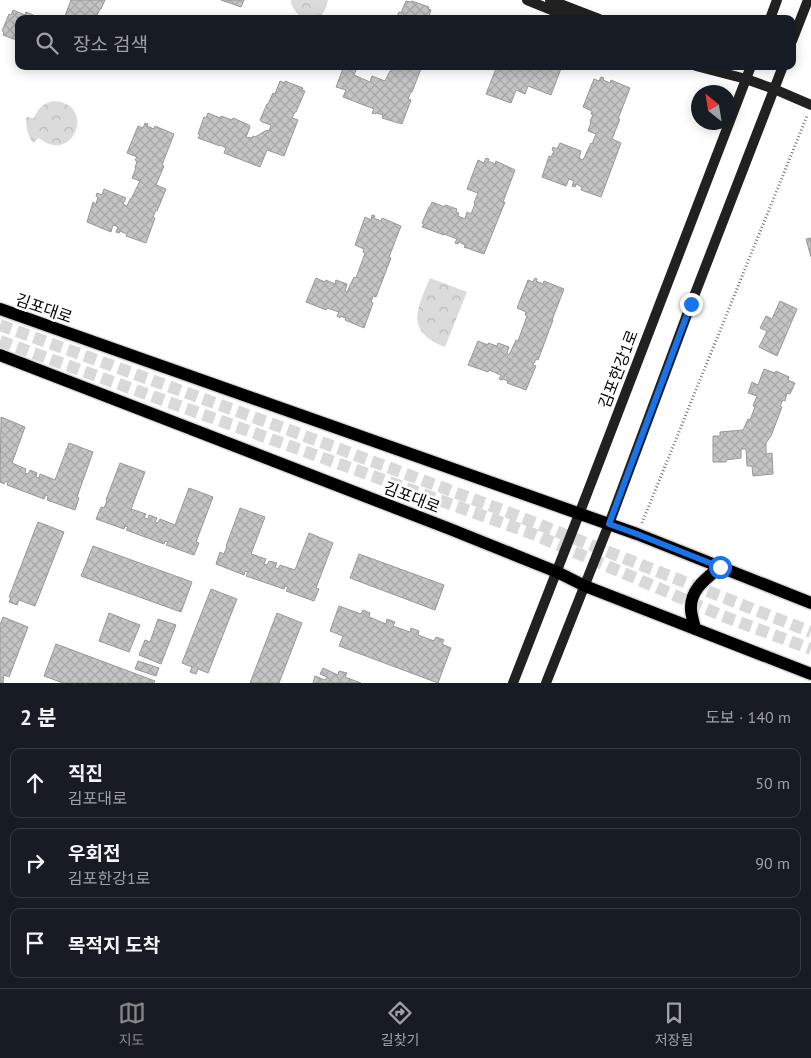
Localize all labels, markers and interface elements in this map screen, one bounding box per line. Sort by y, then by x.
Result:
search box [15,15,796,70]
icon: search [33,29,61,57]
text: 장소 검색 [73,32,148,56]
north arrow [691,85,736,130]
street label: 김포대로 [13,289,75,327]
route end [680,293,703,316]
street label: 김포한강1로 [594,327,642,411]
street label: 김포대로 [381,477,443,517]
route start [709,556,732,579]
text: 2 분 [20,704,57,731]
text: 도보 · 140 m [705,707,791,727]
text: 직진 [68,761,103,785]
icon: ahead [21,769,49,797]
text: 50 m [755,773,790,793]
text: 김포대로 [68,788,127,808]
text: 우회전 [68,841,120,865]
icon: right [21,849,49,877]
text: 90 m [755,853,790,873]
text: 김포한강1로 [68,868,150,888]
icon: arrive [21,929,49,957]
text: 목적지 도착 [68,933,160,957]
tab: 지도 [118,999,146,1049]
tab: 길찾기 [381,999,419,1049]
tab: 저장됨 [655,999,693,1049]

